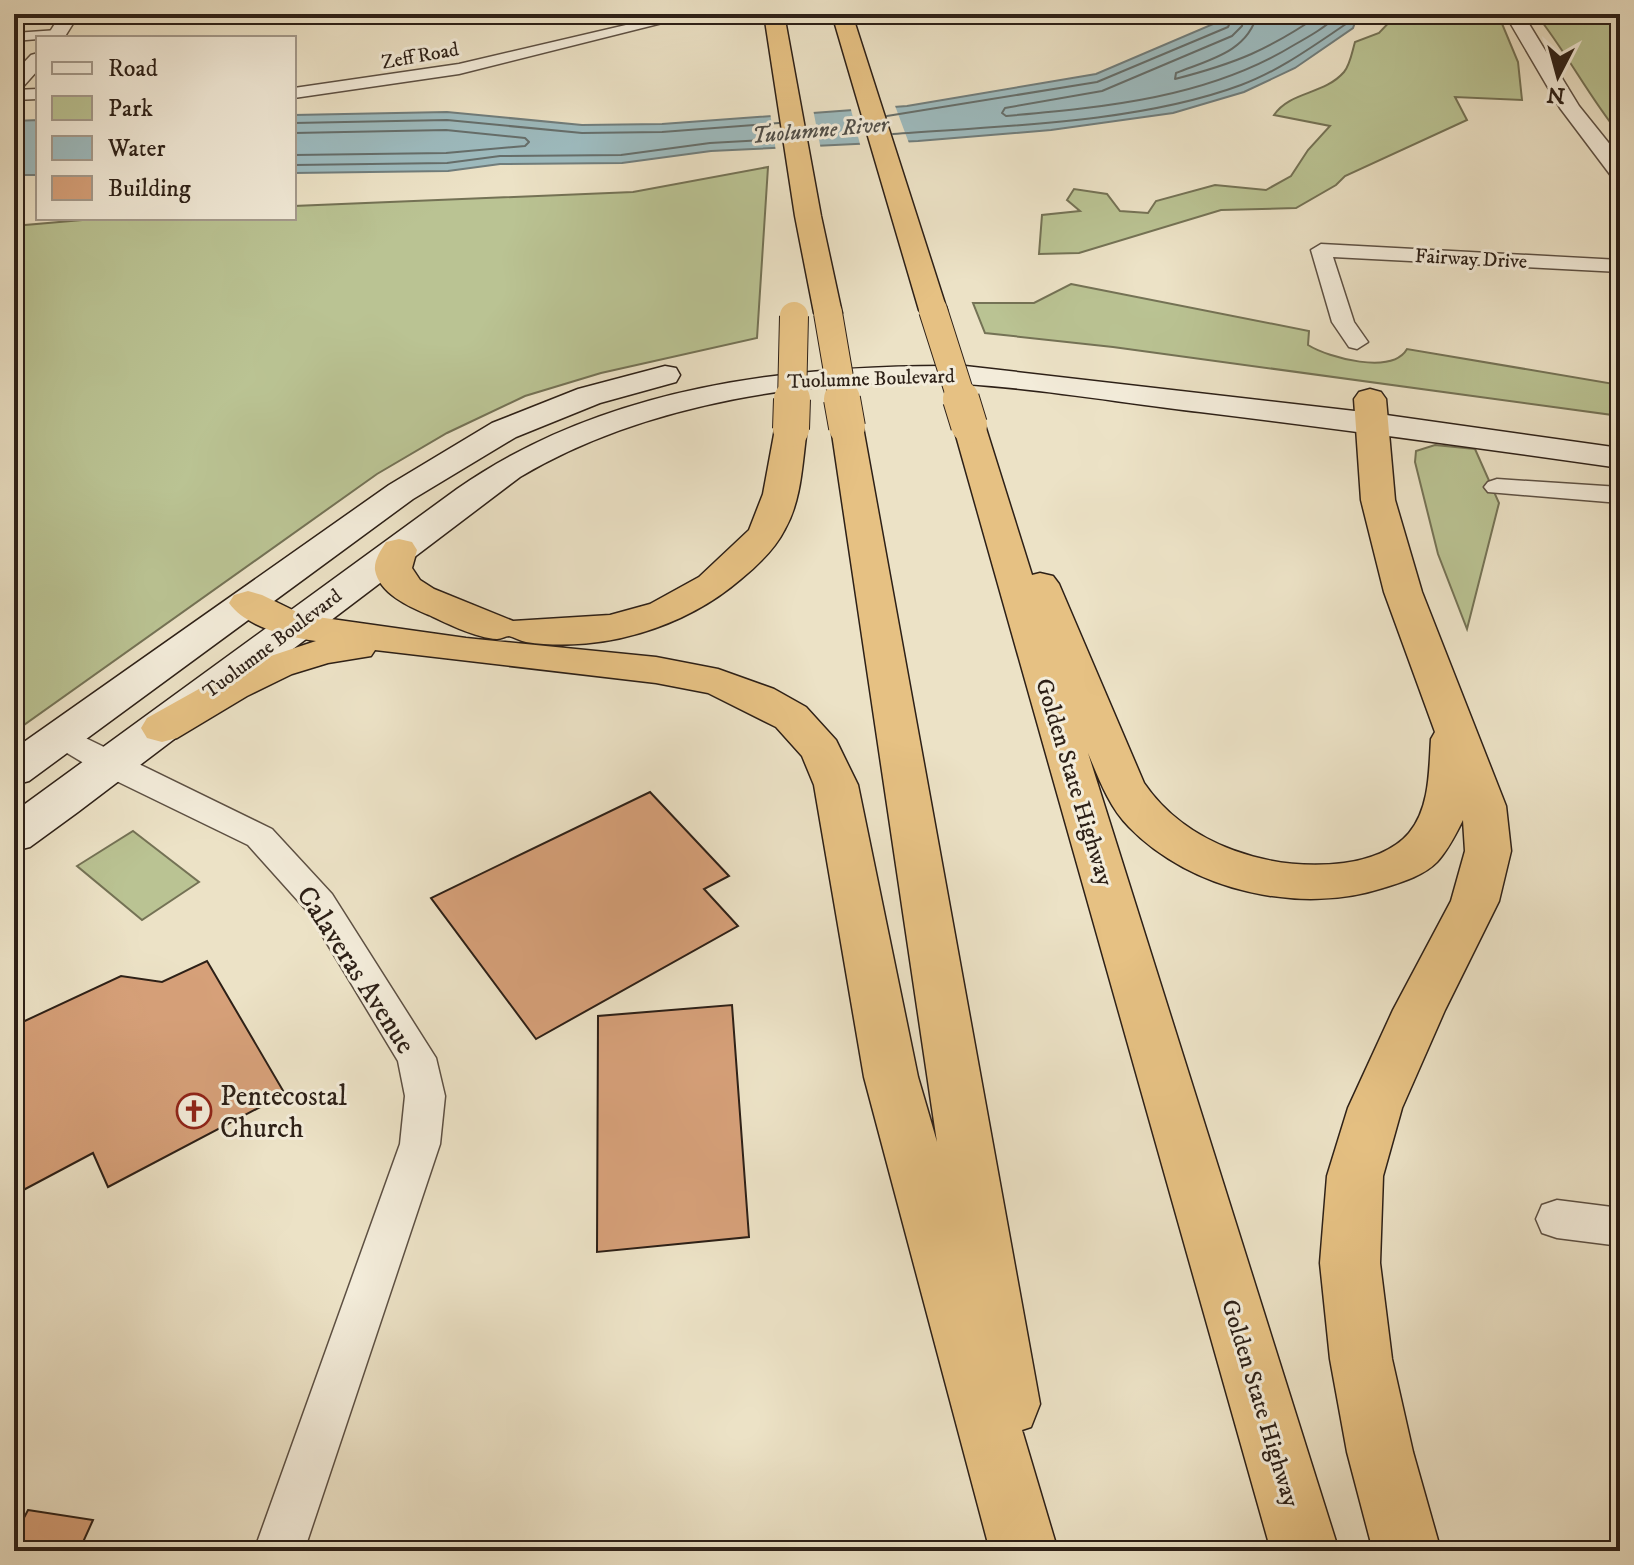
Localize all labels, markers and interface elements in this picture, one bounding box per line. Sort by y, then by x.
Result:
legend [36,36,296,220]
north arrow [1518,36,1598,116]
street label: Zeff Road [380,37,461,76]
text: Road [108,54,158,84]
text: N [1546,80,1566,109]
text: Park [108,94,153,124]
water label: Tuolumne River [751,111,892,150]
text: Water [107,134,165,164]
text: Building [108,174,191,204]
street label: Fairway Drive [1414,244,1528,275]
street label: Tuolumne Boulevard [787,364,955,395]
street label: Tuolumne Boulevard [199,584,347,705]
street label: Golden State Highway [1028,675,1120,890]
street label: Calaveras Avenue [289,879,423,1060]
place label: Pentecostal Church [220,1079,347,1146]
church icon: Pentecostal Church [175,1092,213,1130]
street label: Golden State Highway [1214,1296,1306,1511]

